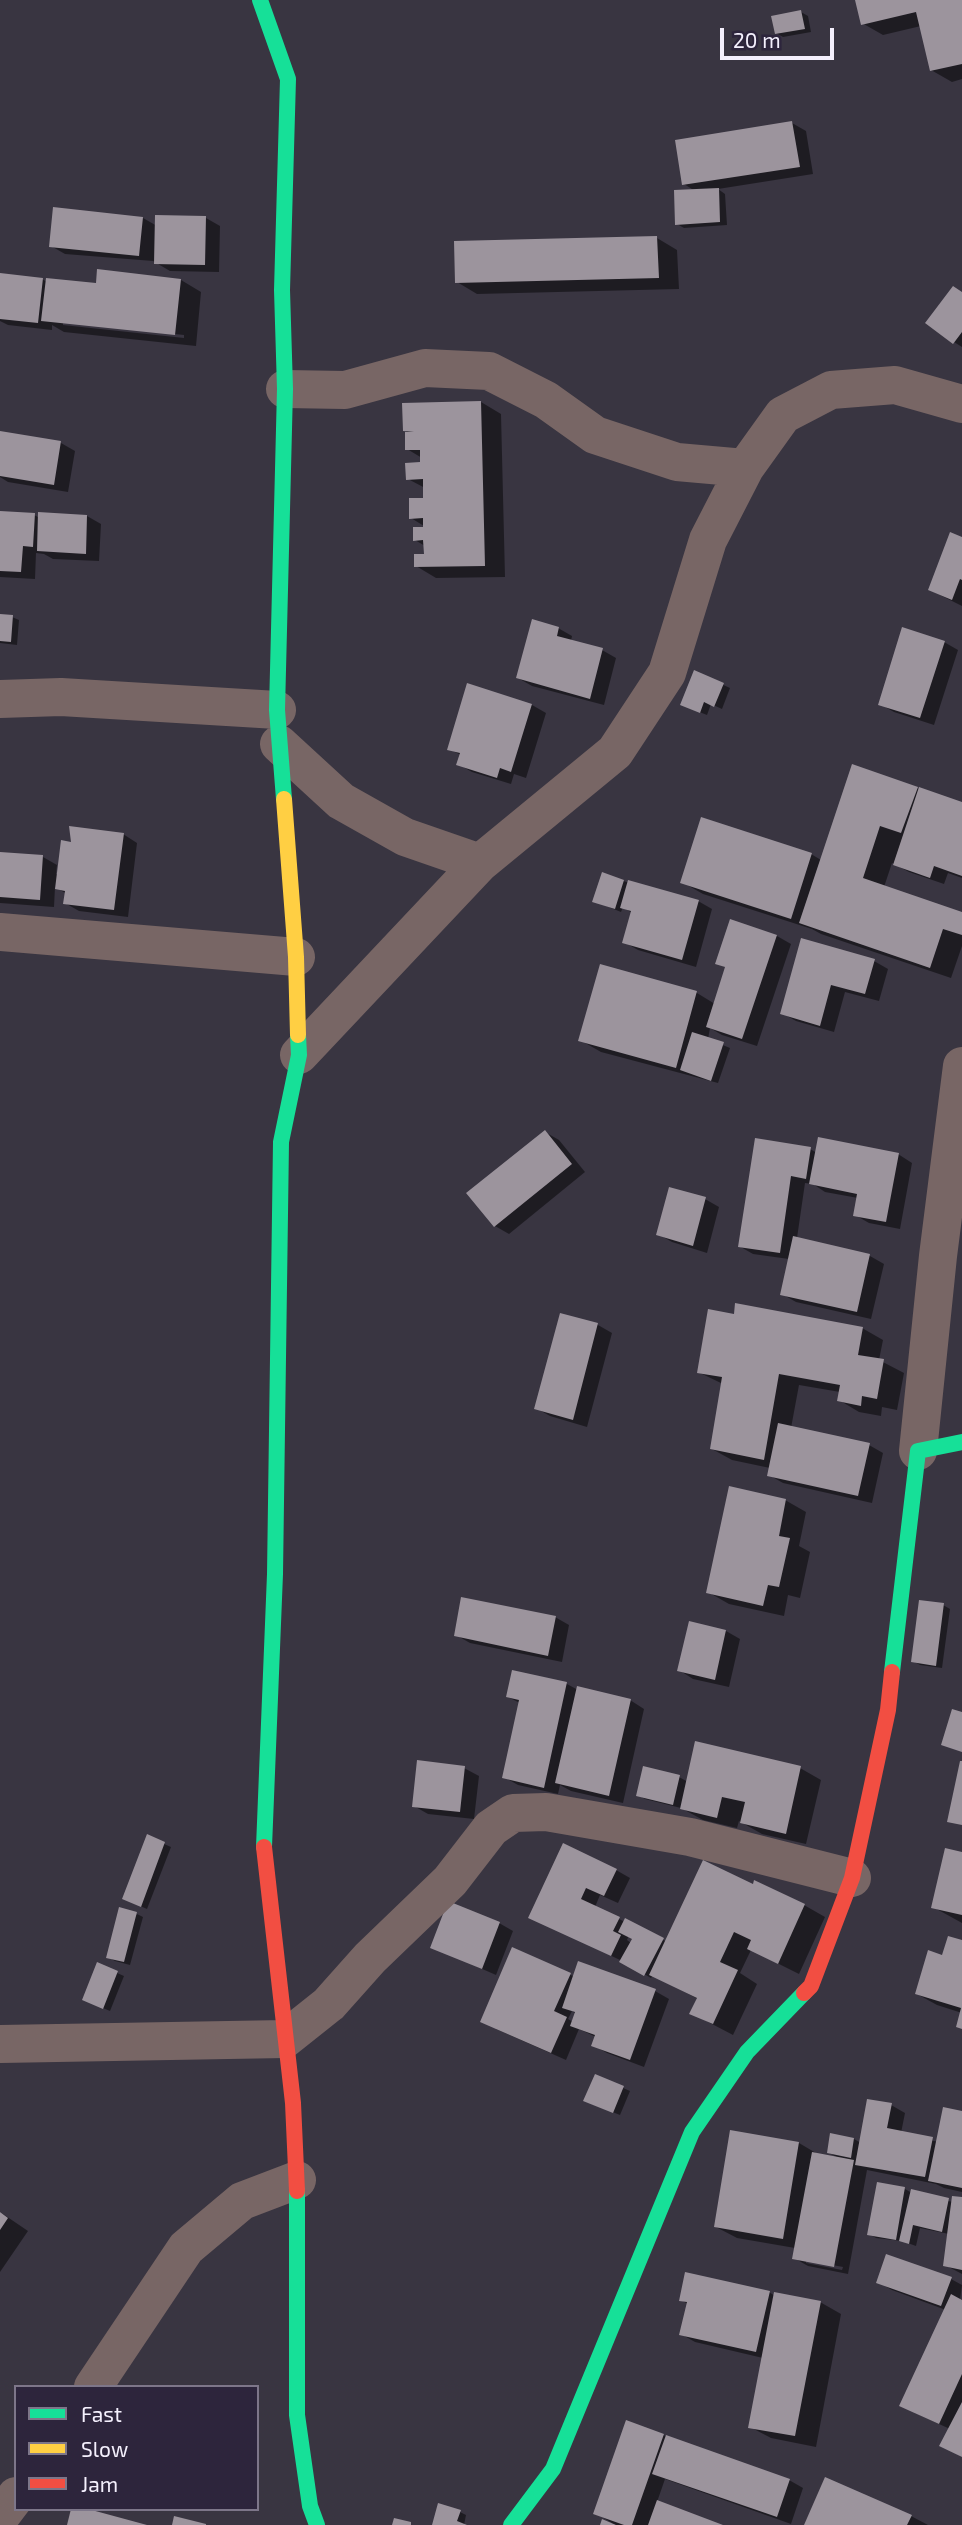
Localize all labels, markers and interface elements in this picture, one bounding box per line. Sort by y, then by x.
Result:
scale bar [724,14,838,58]
text: 20 m [733,27,781,52]
legend [14,2385,259,2511]
text: Fast [81,2401,122,2426]
text: Slow [81,2436,128,2461]
text: Jam [81,2471,118,2496]

